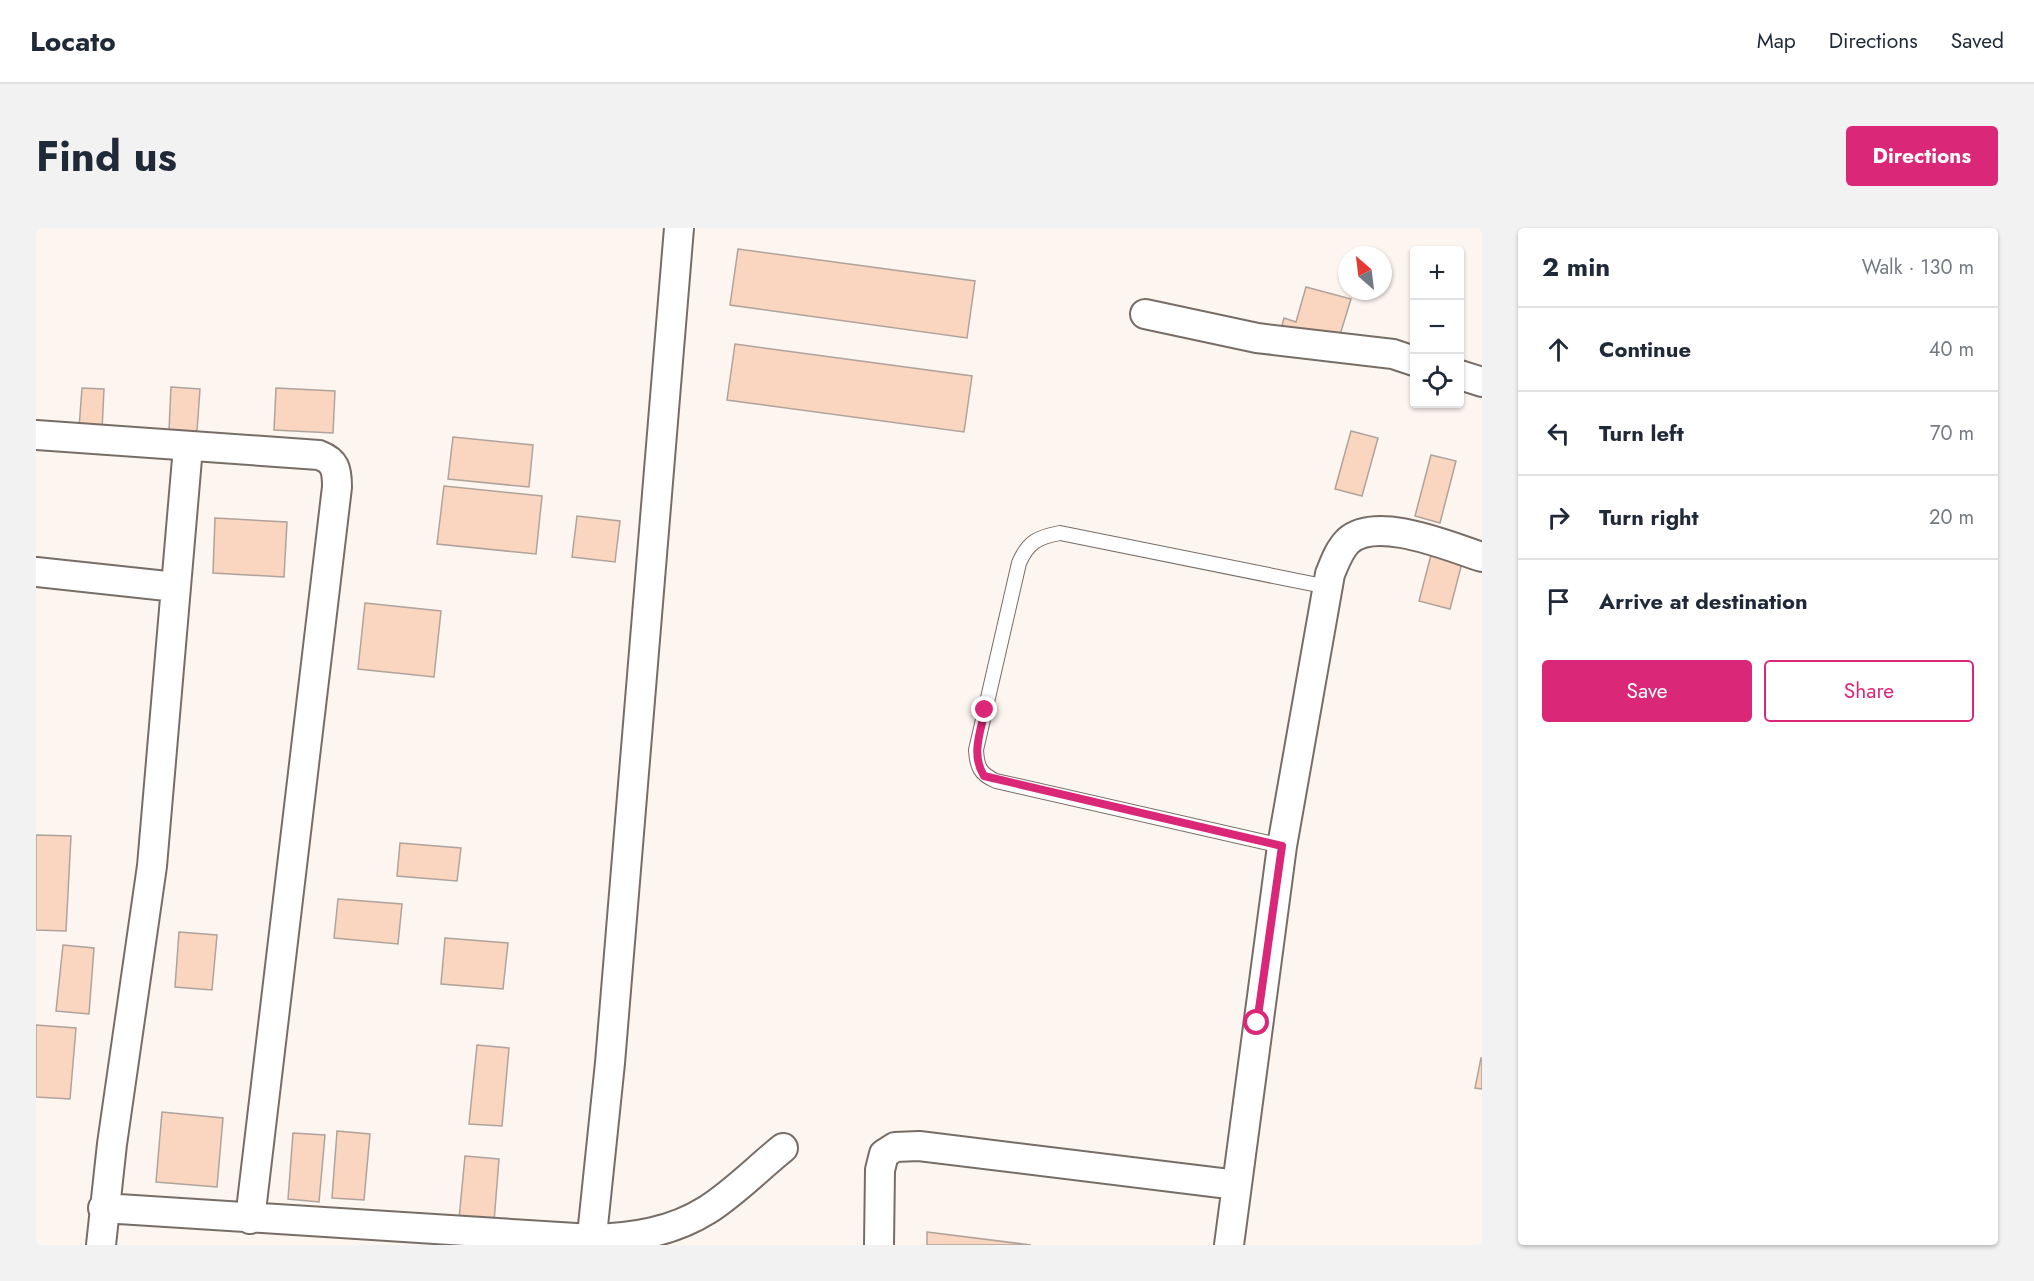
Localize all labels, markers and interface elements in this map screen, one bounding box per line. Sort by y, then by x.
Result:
text: Locato [30,21,116,62]
text: Map [1757,26,1796,56]
text: Directions [1829,26,1918,56]
text: Saved [1951,26,2004,56]
text: Find us [36,126,177,187]
button: Directions [1846,126,1998,186]
north arrow [1338,246,1392,300]
map controls [1410,246,1464,408]
button: + [1410,246,1464,300]
text: 2 min [1542,248,1610,286]
text: Walk · 130 m [1862,253,1974,282]
button: − [1410,300,1464,354]
icon: ahead [1542,333,1575,366]
text: Continue [1599,333,1691,365]
text: 40 m [1929,335,1974,364]
button: locate [1410,354,1464,408]
icon: left [1542,417,1575,450]
text: Turn left [1599,417,1684,449]
text: 70 m [1930,419,1974,448]
icon: right [1542,501,1575,534]
text: Turn right [1599,501,1699,533]
text: 20 m [1929,503,1974,532]
icon: arrive [1542,585,1575,618]
text: Arrive at destination [1599,585,1808,617]
button: Save [1542,660,1752,722]
button: Share [1764,660,1974,722]
route end [971,696,997,722]
route start [1243,1009,1269,1035]

